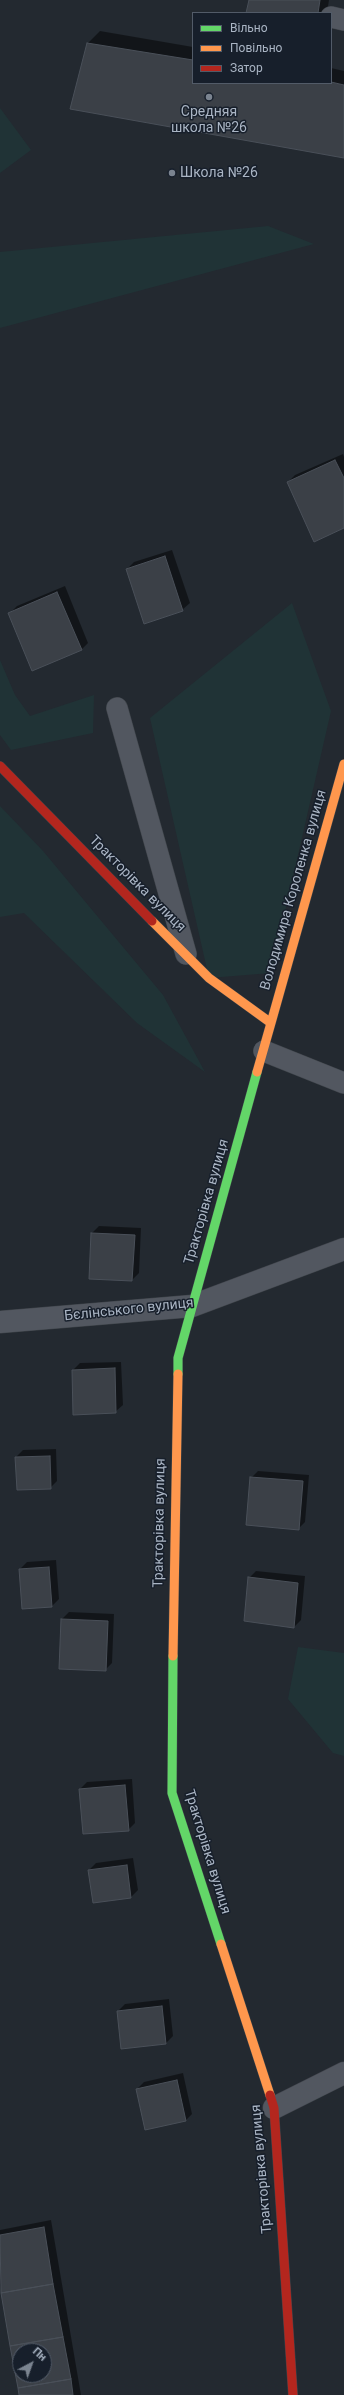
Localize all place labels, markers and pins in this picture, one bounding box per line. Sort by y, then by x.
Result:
marker: Средняя школа №26 [204,92,214,102]
place label: Средняя школа №26 [171,104,247,136]
place label: Школа №26 [180,165,258,181]
marker: Школа №26 [167,168,177,178]

